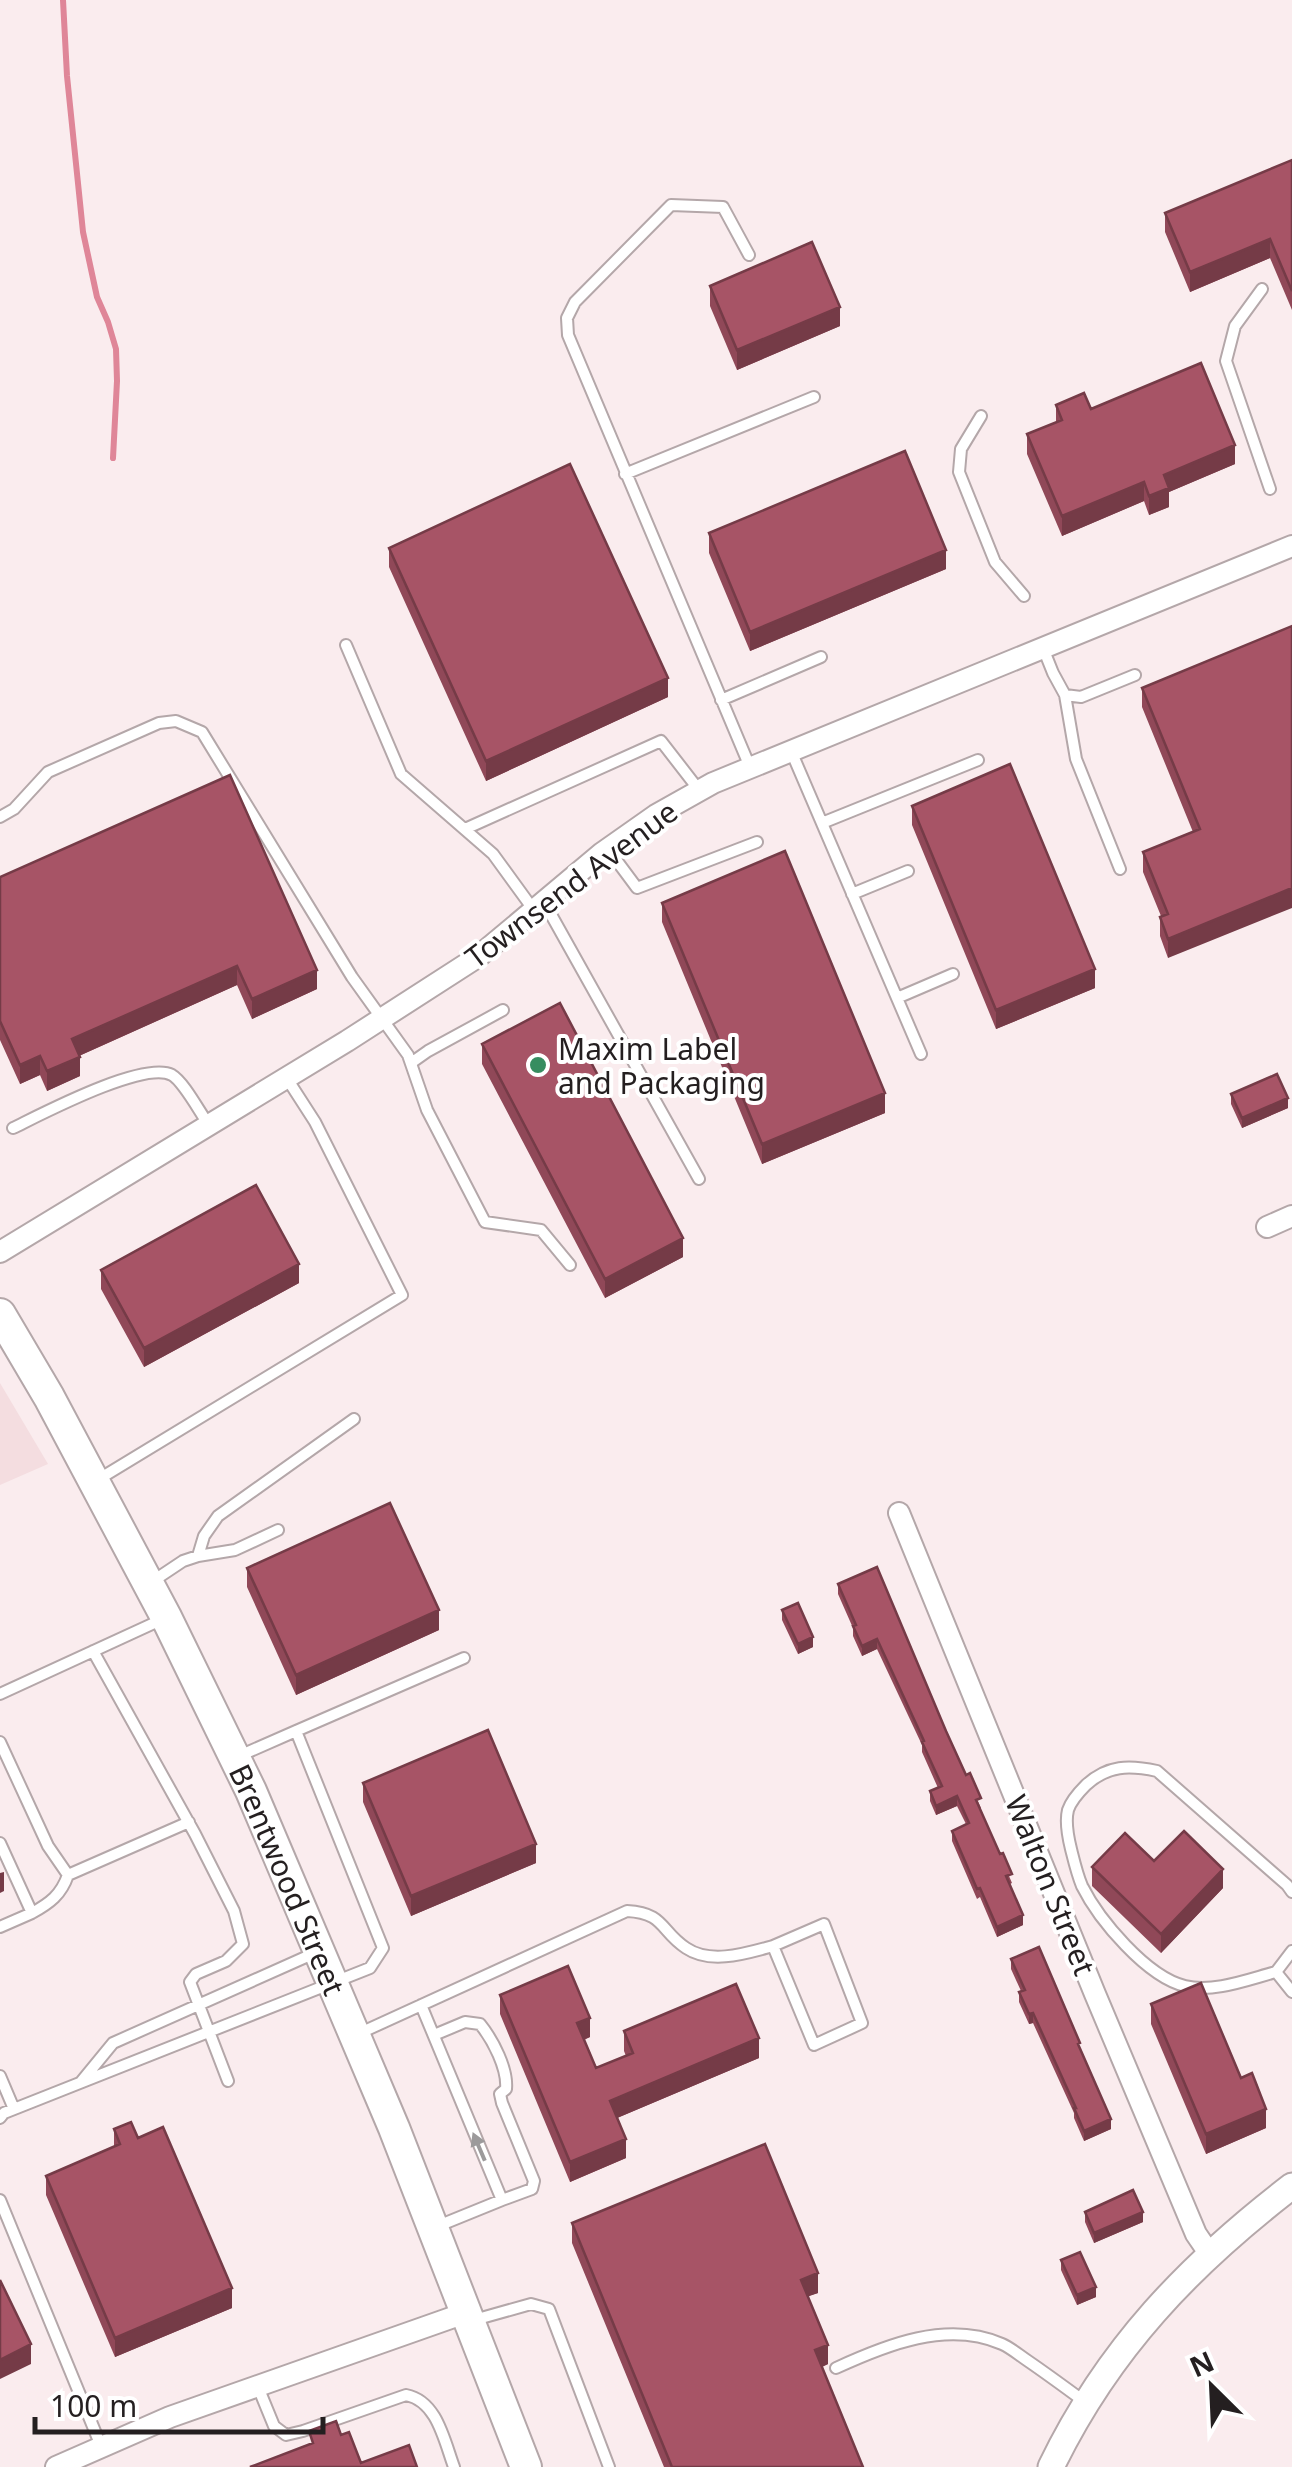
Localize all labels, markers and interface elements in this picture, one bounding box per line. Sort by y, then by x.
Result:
street label: Townsend Avenue [457,791,685,977]
place label: Maxim Label and Packaging [558,1028,765,1103]
marker: Maxim Label and Packaging [527,1054,549,1076]
street label: Brentwood Street [220,1757,356,2001]
street label: Walton Street [996,1789,1106,1981]
one-way arrow [471,2132,487,2162]
north arrow [1162,2337,1262,2437]
text: N [1183,2341,1220,2385]
scale bar [35,2372,322,2434]
text: 100 m [50,2385,137,2426]

